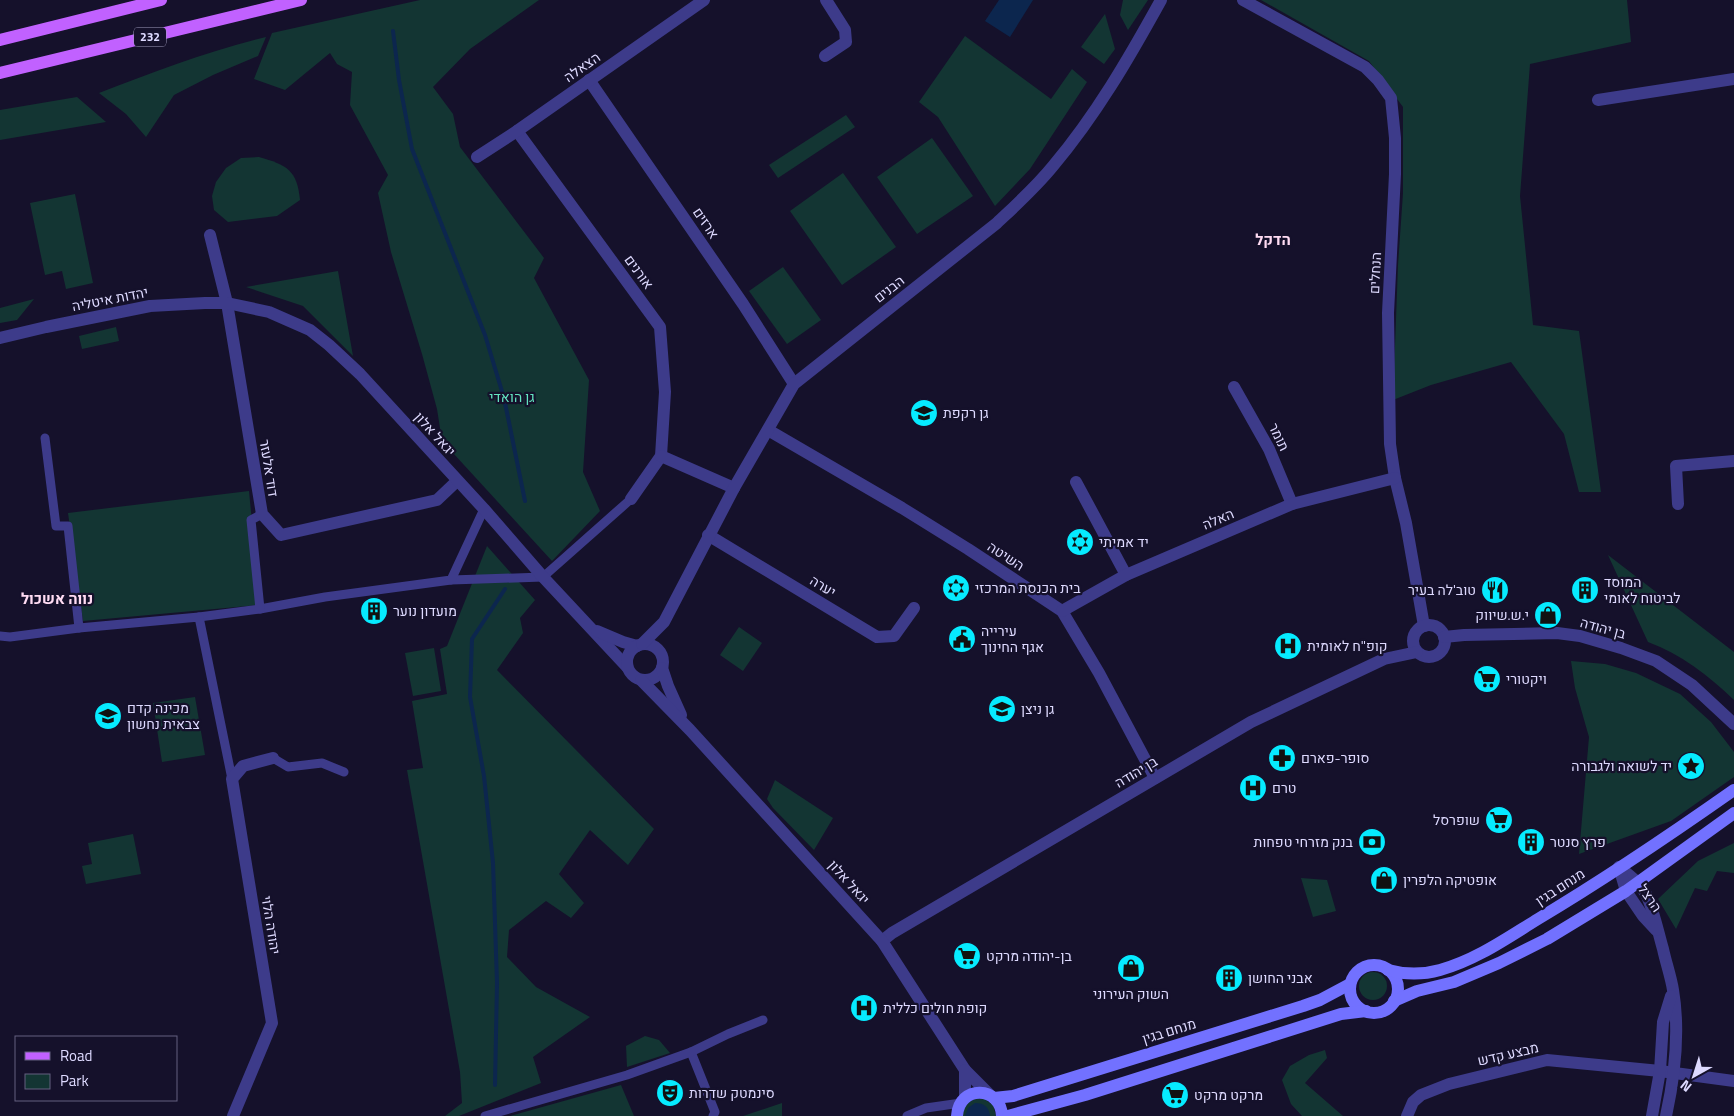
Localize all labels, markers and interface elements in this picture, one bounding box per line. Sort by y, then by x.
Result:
road number: 232 [134,28,166,46]
street label: הצאלה [559,46,604,87]
street label: ארזים [688,203,725,243]
district label: הדקל [1255,228,1291,251]
street label: אורנים [620,250,659,293]
street label: הנחלים [1363,251,1386,295]
street label: הבנים [869,270,908,307]
street label: יהדות איטליה [70,281,150,316]
park label: גן הואדי [489,386,535,407]
school or university icon: גן רקפת [909,398,939,428]
place label: גן רקפת [943,402,989,423]
street label: יגאל אלון [410,407,461,460]
street label: תומר [1264,419,1295,454]
street label: דוד אלעזר [255,438,284,498]
street label: האלה [1199,502,1237,535]
synagogue icon: יד אמיתי [1065,527,1095,557]
place label: יד אמיתי [1099,531,1149,552]
street label: השיטה [984,536,1029,575]
street label: יערה [806,570,840,602]
place label: המוסד לביטוח לאומי [1604,571,1681,608]
synagogue icon: בית הכנסת המרכזי [941,573,971,603]
restaurant icon: טוב'לה בעיר [1480,575,1510,605]
building icon: המוסד לביטוח לאומי [1570,575,1600,605]
place label: בית הכנסת המרכזי [975,577,1081,598]
place label: טוב'לה בעיר [1408,579,1476,600]
district label: נווה אשכול [21,587,93,610]
building icon: מועדון נוער [359,596,389,626]
place label: מועדון נוער [393,600,457,621]
shop icon: י.ש.שיווק [1533,600,1563,630]
place label: י.ש.שיווק [1475,604,1529,625]
street label: בן יהודה [1578,611,1629,644]
place label: עירייה אגף החינוך [981,620,1044,657]
public building icon: עירייה אגף החינוך [947,624,977,654]
hospital icon: קופ"ח לאומית [1273,631,1303,661]
place label: קופ"ח לאומית [1307,635,1388,656]
supermarket icon: ויקטורי [1472,664,1502,694]
place label: ויקטורי [1506,668,1547,689]
school or university icon: גן ניצן [987,694,1017,724]
place label: מכינה קדם צבאית נחשון [127,697,200,734]
place label: גן ניצן [1021,698,1055,719]
school or university icon: מכינה קדם צבאית נחשון [93,701,123,731]
pharmacy icon: סופר-פארם [1267,743,1297,773]
place label: סופר-פארם [1301,747,1369,768]
street label: בן יהודה [1110,750,1162,793]
place icon: יד לשואה ולגבורה [1676,751,1706,781]
place label: יד לשואה ולגבורה [1571,755,1672,776]
hospital icon: טרם [1238,773,1268,803]
place label: טרם [1272,777,1296,798]
supermarket icon: שופרסל [1484,805,1514,835]
place label: שופרסל [1433,809,1480,830]
bank icon: בנק מזרחי טפחות [1357,827,1387,857]
building icon: פרץ סנטר [1516,827,1546,857]
place label: בנק מזרחי טפחות [1253,831,1354,852]
place label: פרץ סנטר [1550,831,1606,852]
street label: יגאל אלון [824,855,875,908]
street label: מנחם בגין [1531,863,1589,910]
shop icon: אופטיקה הלפרין [1369,865,1399,895]
place label: אופטיקה הלפרין [1403,869,1497,890]
street label: הרצל [1633,879,1668,916]
street label: יהודה הלוי [257,894,286,956]
supermarket icon: בן-יהודה מרקט [952,941,982,971]
place label: בן-יהודה מרקט [986,945,1072,966]
shop icon: השוק העירוני [1116,953,1146,983]
building icon: אבני החושן [1214,963,1244,993]
place label: אבני החושן [1248,967,1313,988]
place label: השוק העירוני [1093,983,1169,1004]
hospital icon: קופת חולים כללית [849,993,879,1023]
place label: קופת חולים כללית [883,997,987,1018]
street label: מנחם בגין [1139,1012,1198,1049]
legend [15,1036,178,1101]
street label: מבצע קדש [1475,1036,1541,1071]
text: Road [60,1044,92,1067]
north arrow [1669,1051,1719,1101]
text: Park [60,1069,89,1092]
text: N [1675,1075,1696,1098]
theatre icon: סינמטק שדרות [655,1078,685,1108]
supermarket icon: מרקט מרקט [1160,1080,1190,1110]
place label: סינמטק שדרות [689,1082,775,1103]
place label: מרקט מרקט [1194,1084,1263,1105]

